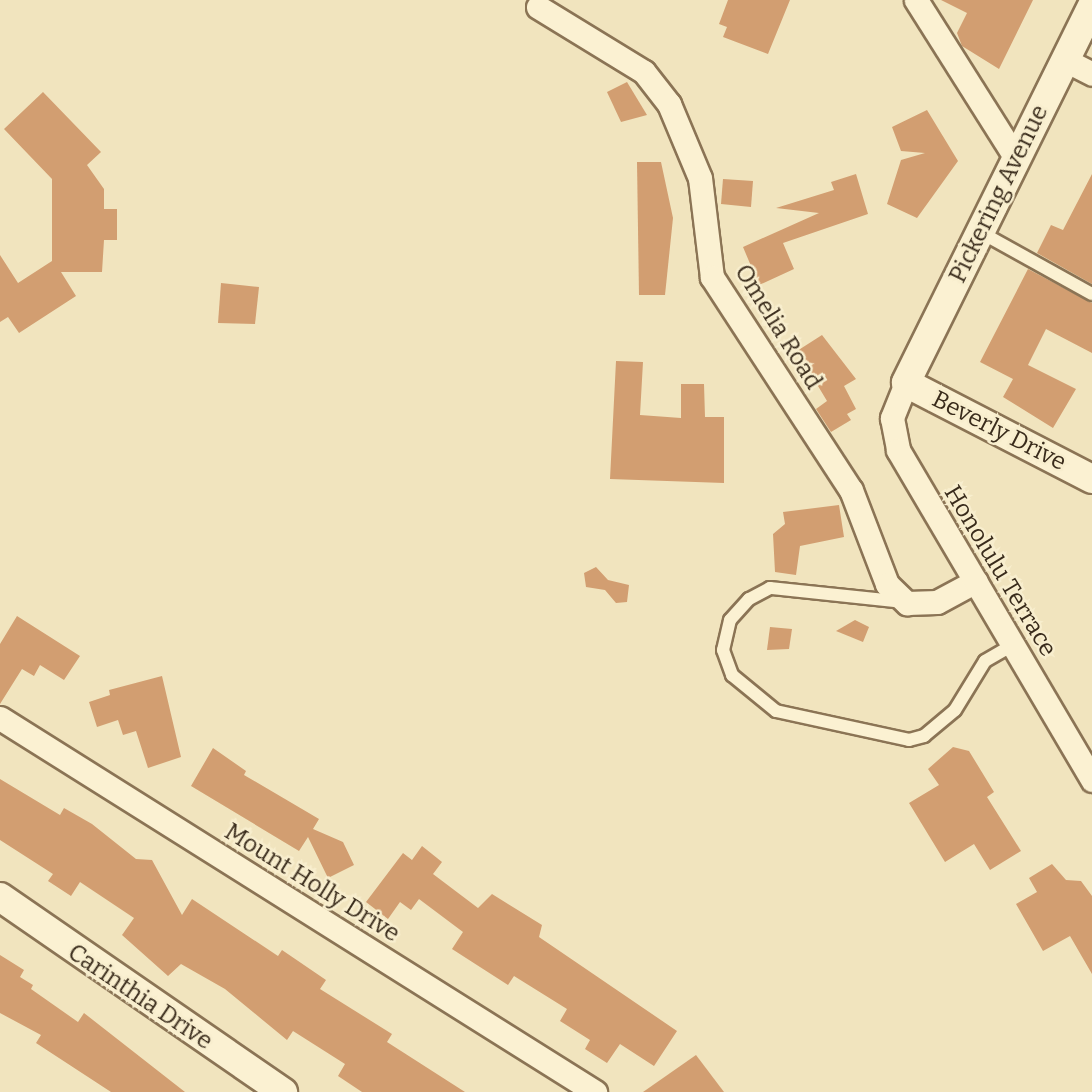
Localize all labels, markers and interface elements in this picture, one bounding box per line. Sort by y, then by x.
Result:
street label: Pickering Avenue [943,100,1055,288]
street label: Omelia Road [728,259,828,395]
street label: Beverly Drive [927,385,1071,477]
street label: Honolulu Terrace [938,480,1062,662]
street label: Mount Holly Drive [219,818,405,948]
street label: Carinthia Drive [62,938,218,1056]

